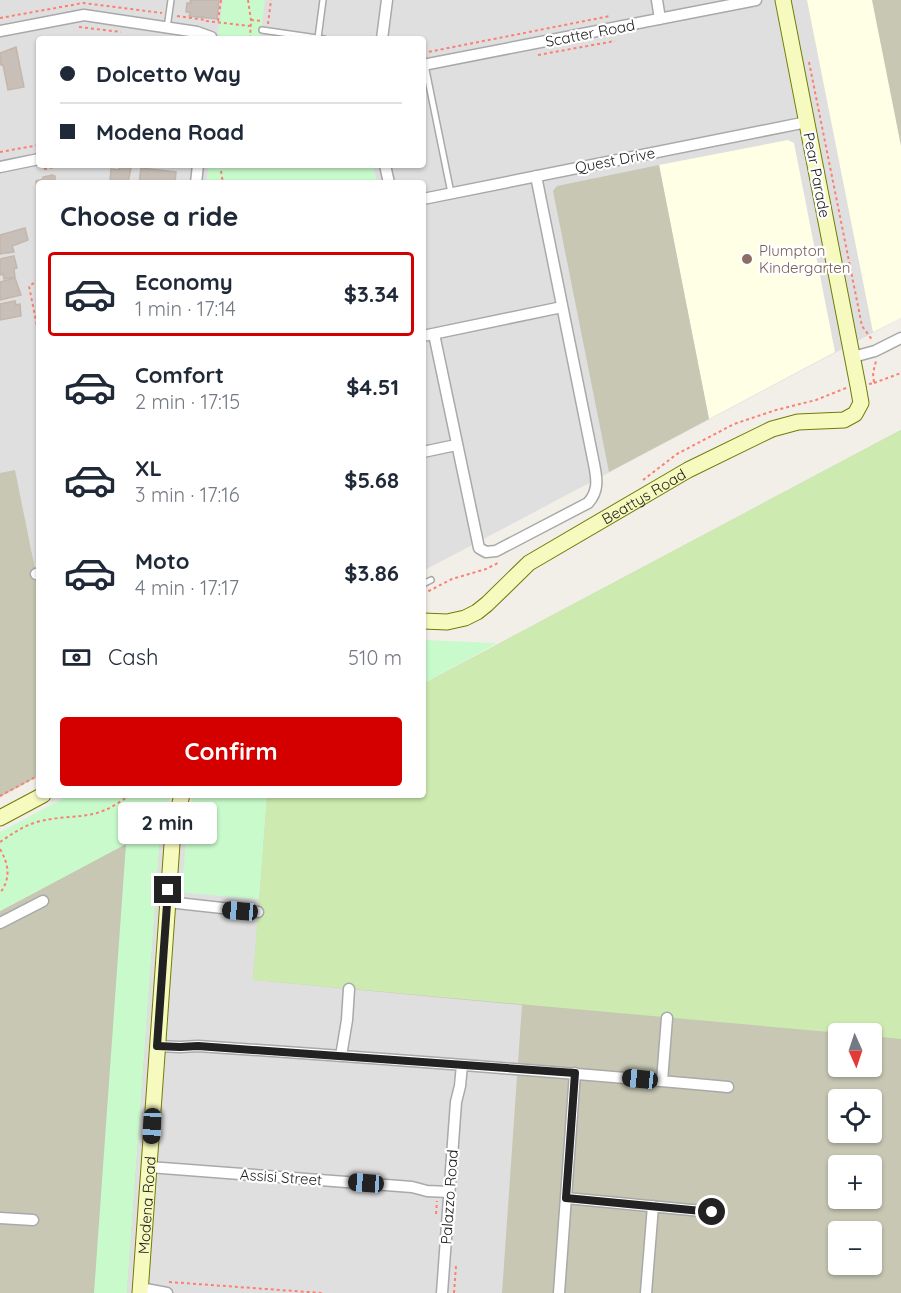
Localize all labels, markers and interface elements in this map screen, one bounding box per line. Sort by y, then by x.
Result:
street label: Scatter Road [544,15,636,51]
text: Dolcetto Way [96,60,241,88]
text: Modena Road [96,118,244,146]
street label: Pear Parade [799,131,835,219]
street label: Quest Drive [573,143,657,177]
text: Choose a ride [60,199,238,233]
place label: Plumpton Kindergarten [759,241,850,277]
marker: Plumpton Kindergarten [740,252,754,266]
icon: car [63,267,117,321]
text: Economy [135,268,233,296]
text: $3.34 [344,280,399,308]
text: 1 min · 17:14 [135,296,236,321]
icon: car [63,360,117,414]
text: Comfort [135,361,224,389]
text: $4.51 [346,373,399,401]
text: 2 min · 17:15 [135,389,240,414]
icon: car [63,453,117,507]
text: XL [135,454,162,482]
street label: Beattys Road [598,464,689,528]
text: $5.68 [344,466,399,494]
text: 3 min · 17:16 [135,482,239,507]
icon: car [63,546,117,600]
text: Moto [135,547,189,575]
text: $3.86 [344,559,399,587]
text: 4 min · 17:17 [135,575,239,600]
icon: cash [60,641,93,674]
text: Cash [108,643,159,671]
text: 510 m [348,645,402,670]
button: Confirm [60,717,402,786]
callout: 2 min [118,803,218,845]
text: 2 min [141,810,194,835]
route end [154,876,181,903]
car [221,900,259,922]
north arrow [828,1023,882,1077]
map controls [828,1023,882,1275]
car [621,1068,659,1090]
button: locate [828,1089,882,1143]
car [142,1108,162,1144]
street label: Palazzo Road [436,1149,462,1245]
button: + [828,1155,882,1209]
street label: Modena Road [133,1156,159,1255]
street label: Assisi Street [239,1165,323,1189]
car [347,1173,385,1193]
route start [698,1198,725,1225]
button: − [828,1221,882,1275]

